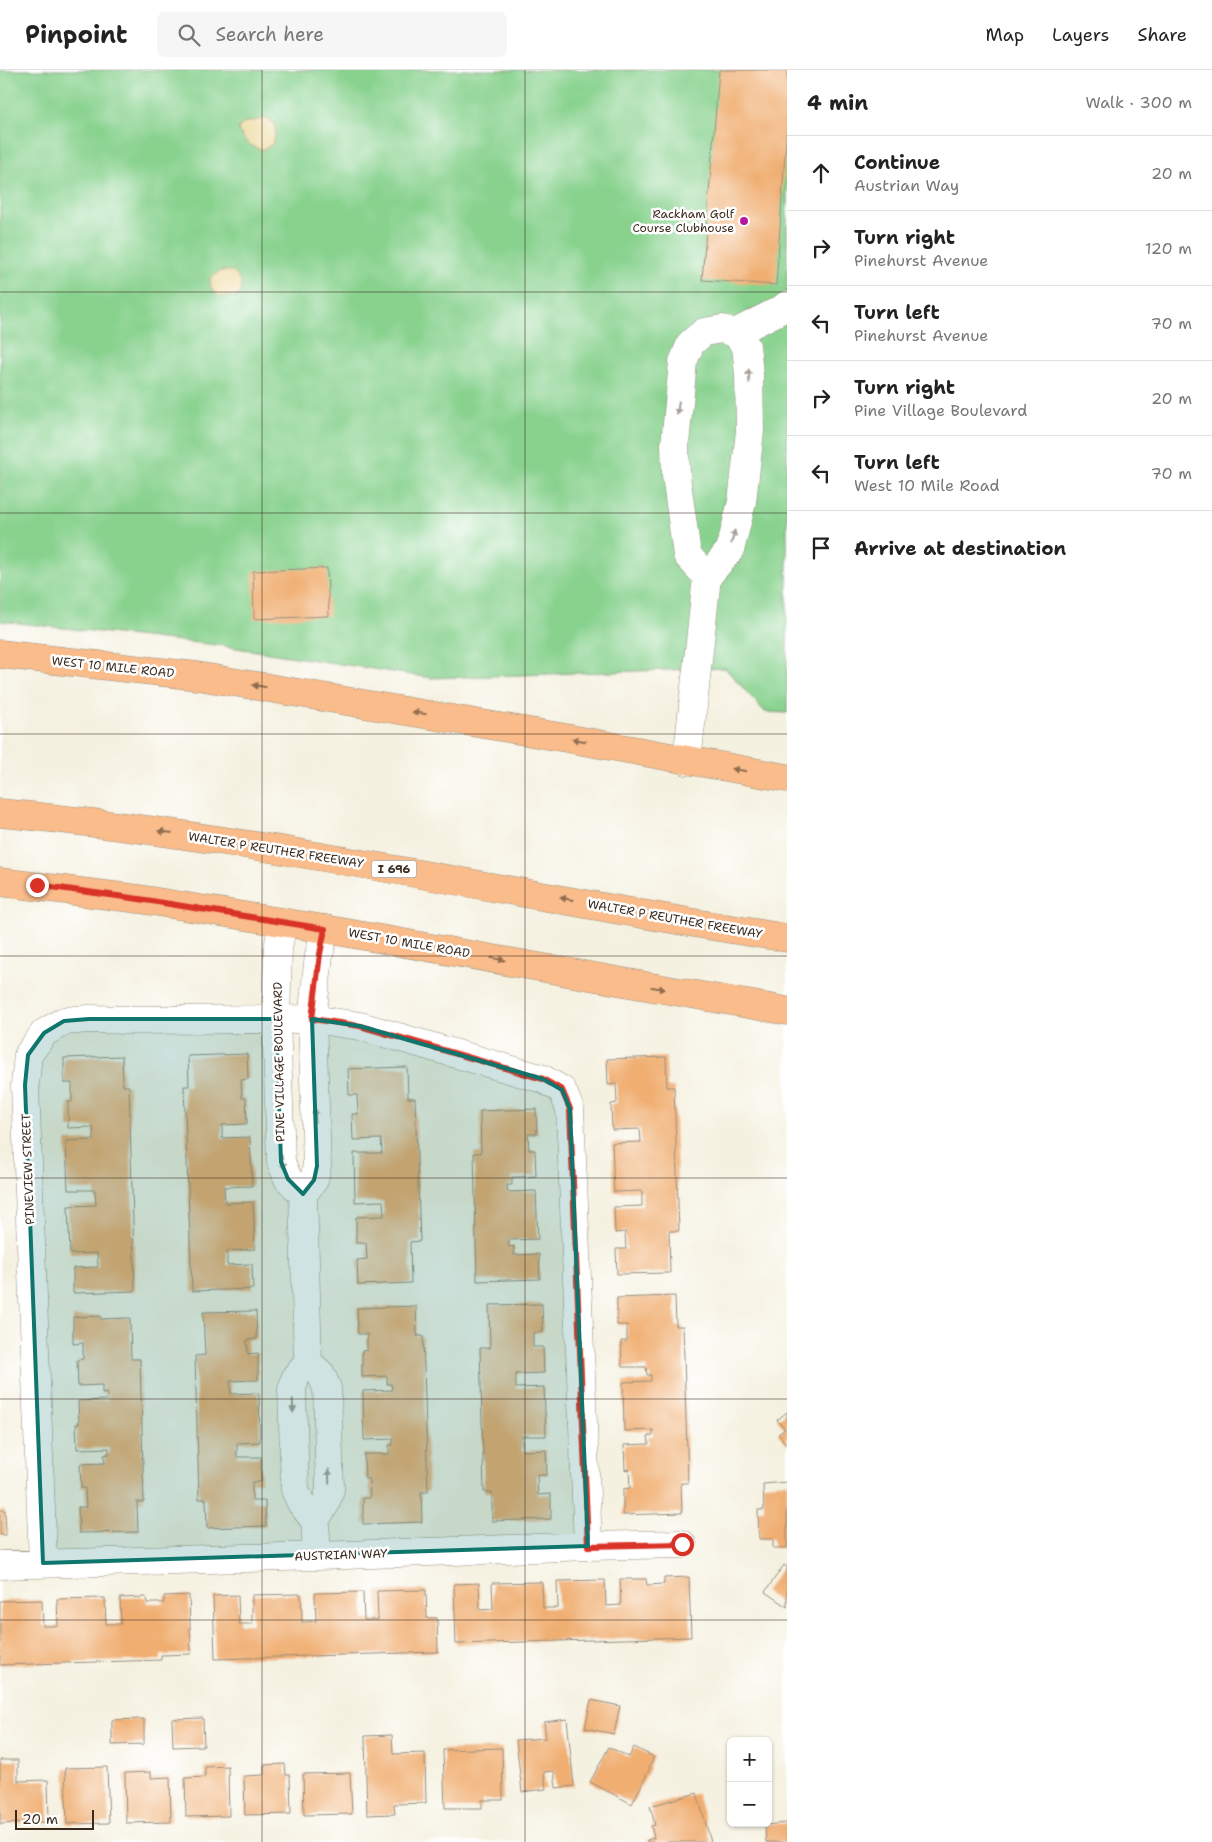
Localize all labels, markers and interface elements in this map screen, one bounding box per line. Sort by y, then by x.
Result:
search box [157,12,507,57]
text: Pinpoint [25,19,127,51]
icon: search [175,21,203,49]
text: Search here [215,22,324,47]
text: Map [986,23,1024,47]
text: Layers [1052,23,1109,47]
text: Share [1137,23,1187,47]
text: 4 min [807,89,868,117]
text: Walk · 300 m [1085,92,1192,113]
text: Continue [854,150,940,175]
icon: ahead [807,159,835,187]
text: 20 m [1151,163,1192,184]
text: Austrian Way [854,175,959,196]
place label: Rackham Golf Course Clubhouse [633,206,735,236]
marker: Rackham Golf Course Clubhouse [738,215,750,227]
text: Turn right [854,225,955,250]
icon: right [807,234,835,262]
text: 120 m [1145,238,1192,259]
text: Pinehurst Avenue [854,250,988,271]
text: Turn left [854,300,940,325]
icon: left [807,309,835,337]
text: 70 m [1151,313,1192,334]
text: Pinehurst Avenue [854,325,988,346]
one-way arrow [744,368,752,384]
text: Turn right [854,375,955,400]
icon: right [807,384,835,412]
text: 20 m [1151,388,1192,409]
one-way arrow [674,400,682,416]
text: Pine Village Boulevard [854,400,1027,421]
text: Turn left [854,450,940,475]
icon: left [807,459,835,487]
text: 70 m [1151,463,1192,484]
text: West 10 Mile Road [854,475,1000,496]
one-way arrow [729,530,737,545]
icon: arrive [807,534,835,562]
text: Arrive at destination [854,536,1066,561]
street label: WEST 10 MILE ROAD [51,653,175,681]
one-way arrow [250,682,266,690]
one-way arrow [411,709,427,717]
one-way arrow [572,736,587,744]
one-way arrow [731,765,747,773]
one-way arrow [156,828,172,836]
street label: WALTER P REUTHER FREEWAY [187,828,366,872]
road number: I 696 [372,861,416,878]
route end [26,874,49,897]
one-way arrow [558,895,574,903]
street label: WALTER P REUTHER FREEWAY [586,896,765,942]
street label: WEST 10 MILE ROAD [347,924,471,962]
one-way arrow [490,956,506,964]
street label: PINE VILLAGE BOULEVARD [270,982,288,1142]
one-way arrow [650,984,666,992]
one-way arrow [311,1106,319,1122]
street label: PINEVIEW STREET [18,1113,38,1225]
one-way arrow [279,1155,287,1170]
one-way arrow [289,1398,297,1414]
one-way arrow [325,1468,333,1484]
route start [671,1533,694,1556]
street label: AUSTRIAN WAY [294,1545,389,1565]
map controls [727,1737,772,1827]
button: + [727,1737,772,1782]
button: − [727,1782,772,1827]
scale bar [15,1807,94,1830]
text: 20 m [22,1810,58,1828]

